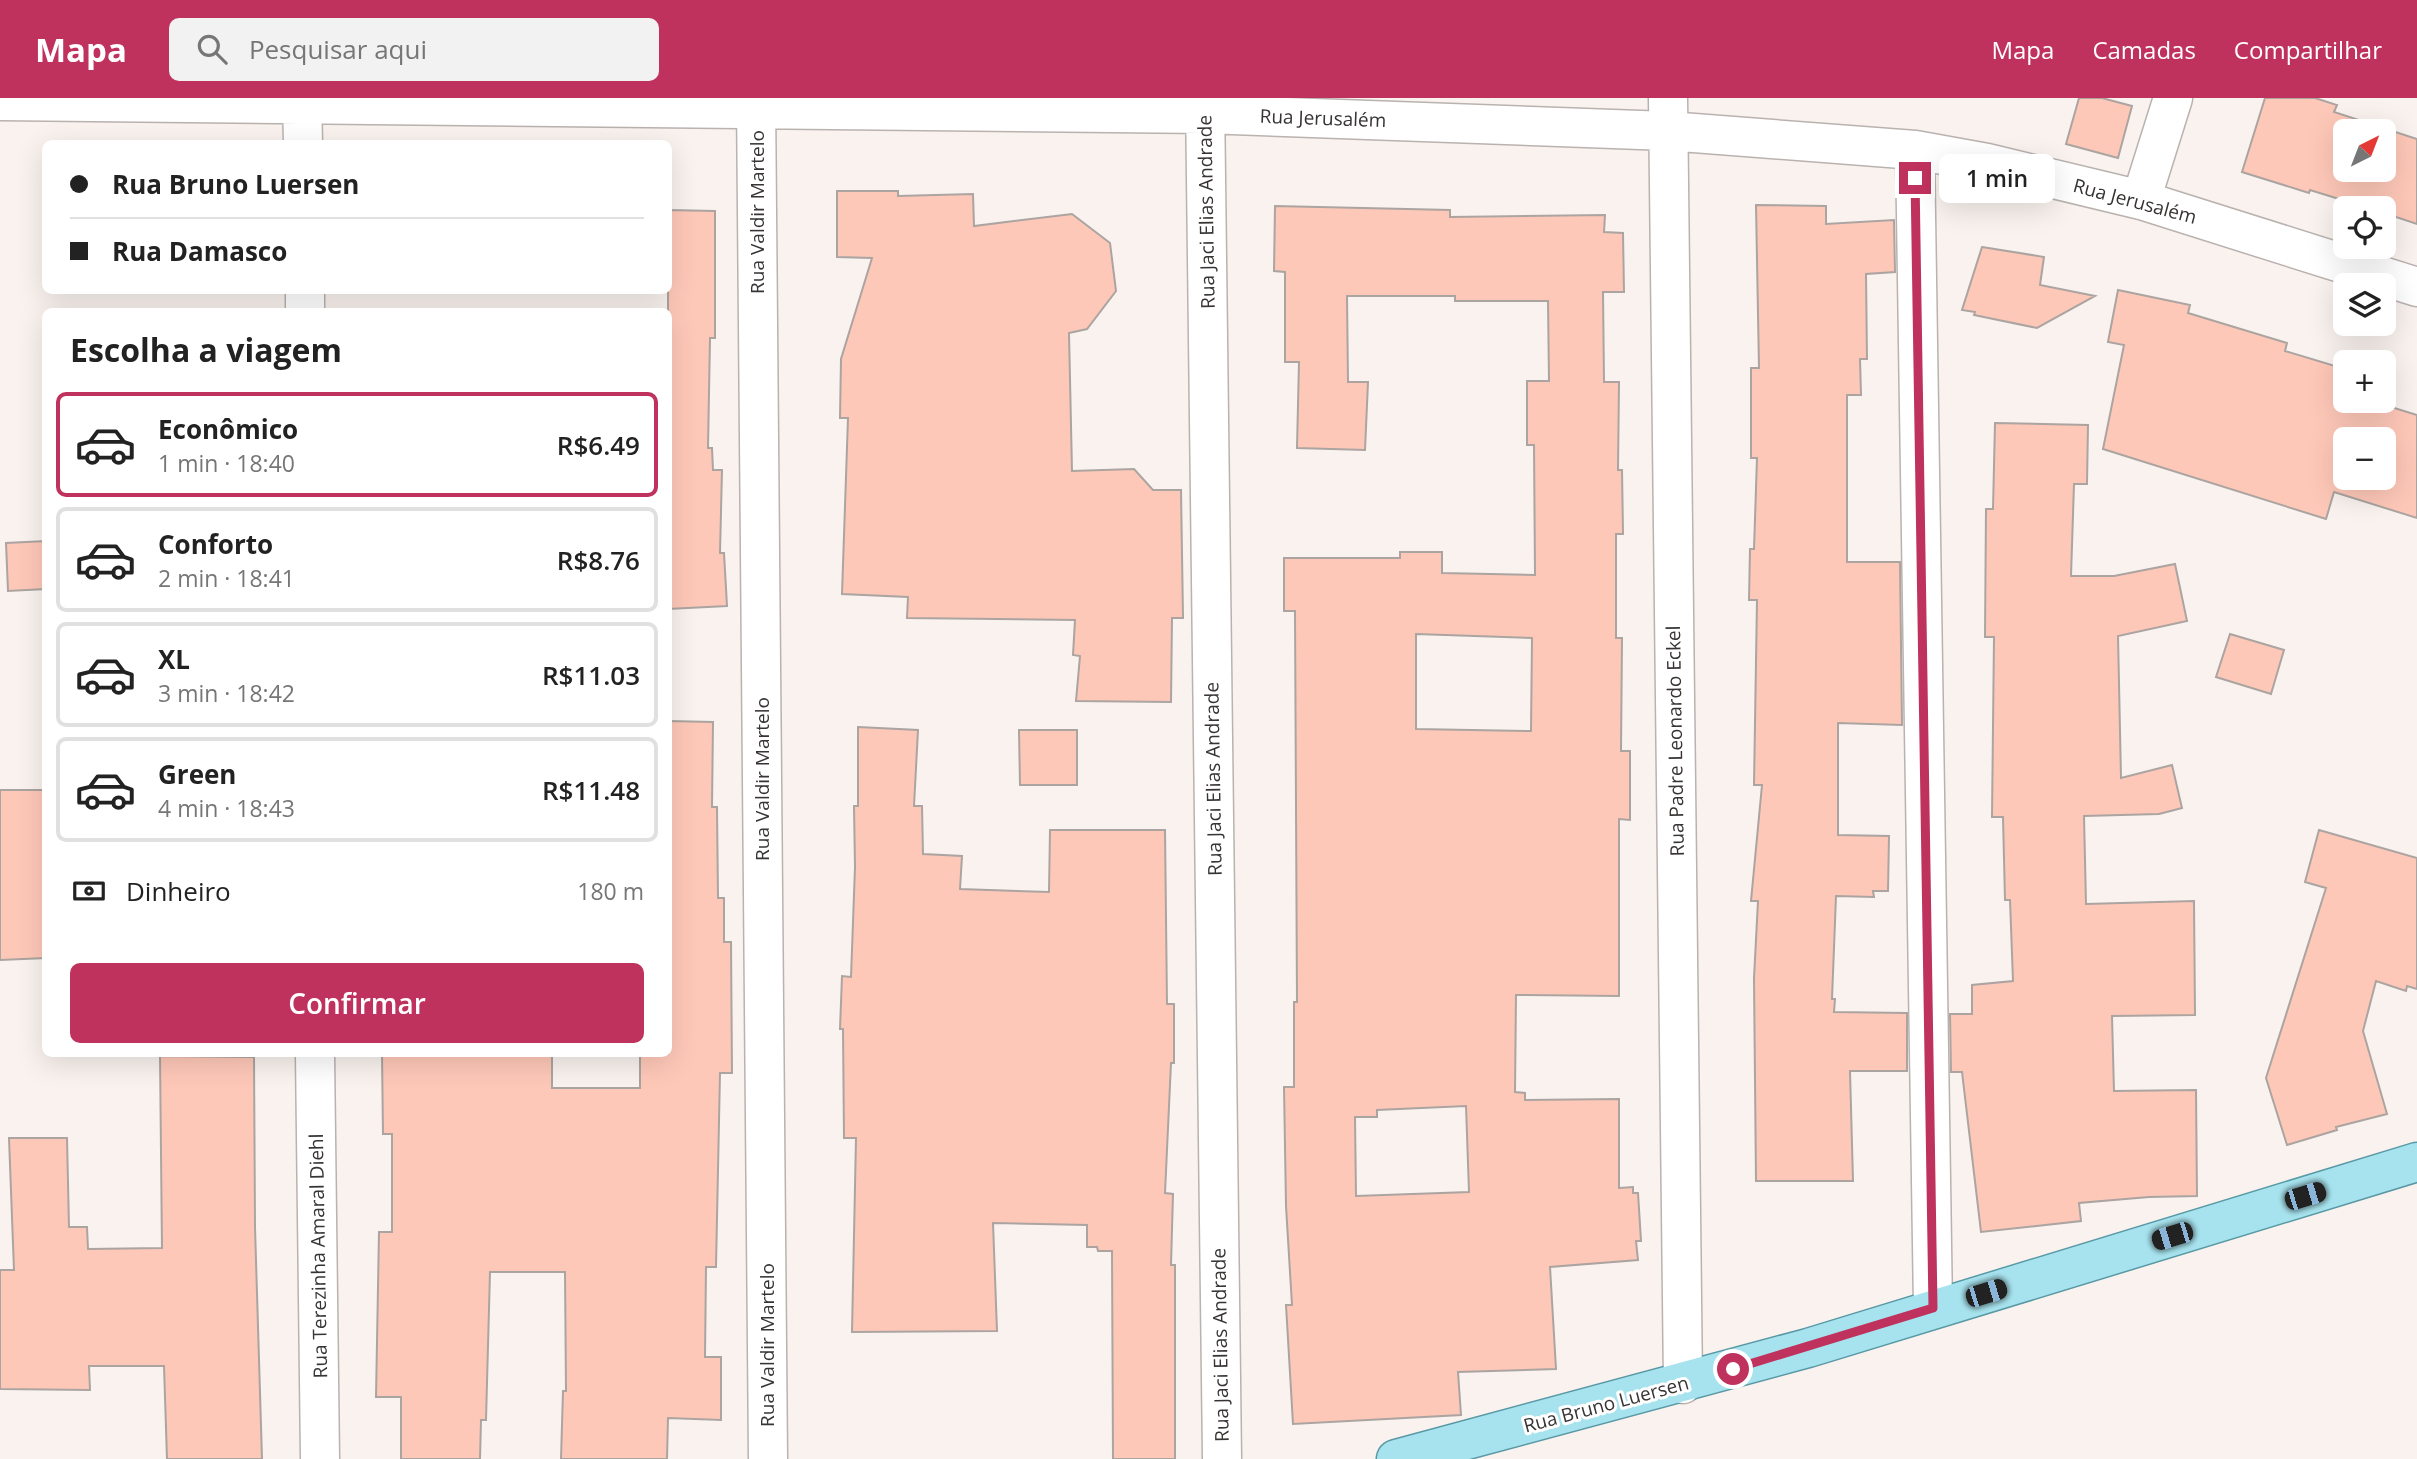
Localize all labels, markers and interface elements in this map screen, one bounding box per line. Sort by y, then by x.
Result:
search box [169,18,659,81]
text: Mapa [35,27,127,72]
icon: search [193,30,231,68]
text: Pesquisar aqui [249,31,427,67]
text: Mapa [1991,33,2054,66]
text: Camadas [2092,33,2196,66]
text: Compartilhar [2234,33,2382,66]
street label: Rua Jerusalém [1259,103,1387,133]
street label: Rua Jaci Elias Andrade [1191,115,1221,309]
north arrow [2333,119,2396,182]
map controls [2333,119,2396,490]
street label: Rua Valdir Martelo [744,130,770,294]
callout: 1 min [1940,154,2055,202]
route end [1899,162,1931,194]
text: 1 min [1966,162,2028,194]
text: Rua Bruno Luersen [112,166,359,202]
street label: Rua Jerusalém [2070,172,2200,230]
button: locate [2333,196,2396,259]
text: Rua Damasco [112,233,287,269]
button: layers [2333,273,2396,336]
text: Escolha a viagem [70,328,342,371]
button: + [2333,350,2396,413]
text: Econômico [158,411,298,447]
icon: car [74,413,137,476]
text: R$6.49 [557,427,640,463]
button: − [2333,427,2396,490]
text: 1 min · 18:40 [158,447,295,479]
text: Conforto [158,526,273,562]
icon: car [74,528,137,591]
text: R$8.76 [557,542,640,578]
text: 2 min · 18:41 [158,562,295,594]
street label: Rua Padre Leonardo Eckel [1660,625,1690,857]
text: XL [158,641,190,677]
icon: car [74,643,137,706]
text: R$11.03 [542,657,640,693]
text: 3 min · 18:42 [158,677,295,709]
street label: Rua Jaci Elias Andrade [1198,682,1228,876]
street label: Rua Valdir Martelo [749,697,775,861]
text: Green [158,756,236,792]
icon: car [74,758,137,821]
text: R$11.48 [542,772,640,808]
text: 4 min · 18:43 [158,792,295,824]
icon: cash [70,872,108,910]
text: Dinheiro [126,873,231,909]
text: 180 m [577,875,644,907]
button: Confirmar [70,963,644,1043]
street label: Rua Terezinha Amaral Diehl [303,1133,333,1379]
car [2282,1180,2329,1212]
car [2149,1220,2196,1252]
street label: Rua Jaci Elias Andrade [1205,1248,1235,1442]
street label: Rua Valdir Martelo [754,1263,780,1427]
car [1963,1277,2010,1309]
route start [1717,1353,1749,1385]
street label: Rua Bruno Luersen [1521,1369,1691,1439]

